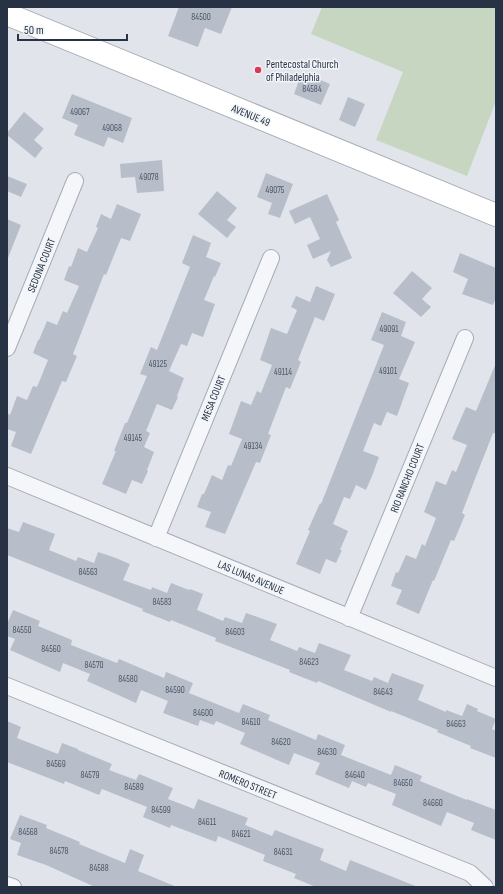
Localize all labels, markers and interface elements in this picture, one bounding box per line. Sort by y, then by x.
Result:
house number: 84500 [191,12,211,23]
scale bar [18,16,127,42]
text: 50 m [24,23,44,38]
place label: Pentecostal Church of Philadelphia [266,58,339,84]
marker: Pentecostal Church of Philadelphia [253,65,263,75]
house number: 84584 [302,84,322,95]
street label: AVENUE 49 [229,101,272,129]
house number: 49067 [70,107,90,118]
house number: 49068 [102,123,122,134]
house number: 49078 [139,172,159,183]
house number: 49075 [266,185,285,196]
street label: SEDONA COURT [25,236,58,294]
house number: 49091 [380,324,399,335]
house number: 49125 [149,359,168,370]
house number: 49101 [379,366,398,377]
house number: 49114 [274,367,292,378]
street label: MESA COURT [198,373,229,423]
house number: 49145 [124,433,143,444]
house number: 49134 [244,441,262,452]
street label: RIO RANCHO COURT [388,441,427,515]
street label: LAS LUNAS AVENUE [216,558,286,597]
house number: 84563 [78,567,98,578]
house number: 84583 [152,597,172,608]
house number: 84550 [12,625,32,636]
house number: 84603 [225,627,245,638]
house number: 84560 [41,644,61,655]
house number: 84623 [299,657,319,668]
house number: 84570 [84,660,104,671]
house number: 84580 [118,674,138,685]
house number: 84590 [165,685,185,696]
house number: 84643 [373,687,393,698]
house number: 84600 [193,708,213,719]
house number: 84610 [242,717,261,728]
house number: 84663 [446,719,466,730]
house number: 84620 [271,737,291,748]
house number: 84630 [317,747,337,758]
house number: 84569 [46,759,66,770]
street label: ROMERO STREET [217,767,279,802]
house number: 84579 [80,770,100,781]
house number: 84640 [345,770,365,781]
house number: 84650 [393,778,413,789]
house number: 84589 [124,782,144,793]
house number: 84660 [423,798,443,809]
house number: 84599 [151,805,171,816]
house number: 84611 [198,817,217,828]
house number: 84568 [18,827,38,838]
house number: 84621 [232,829,251,840]
house number: 84578 [50,846,69,857]
house number: 84631 [274,847,293,858]
house number: 84588 [89,863,109,874]

